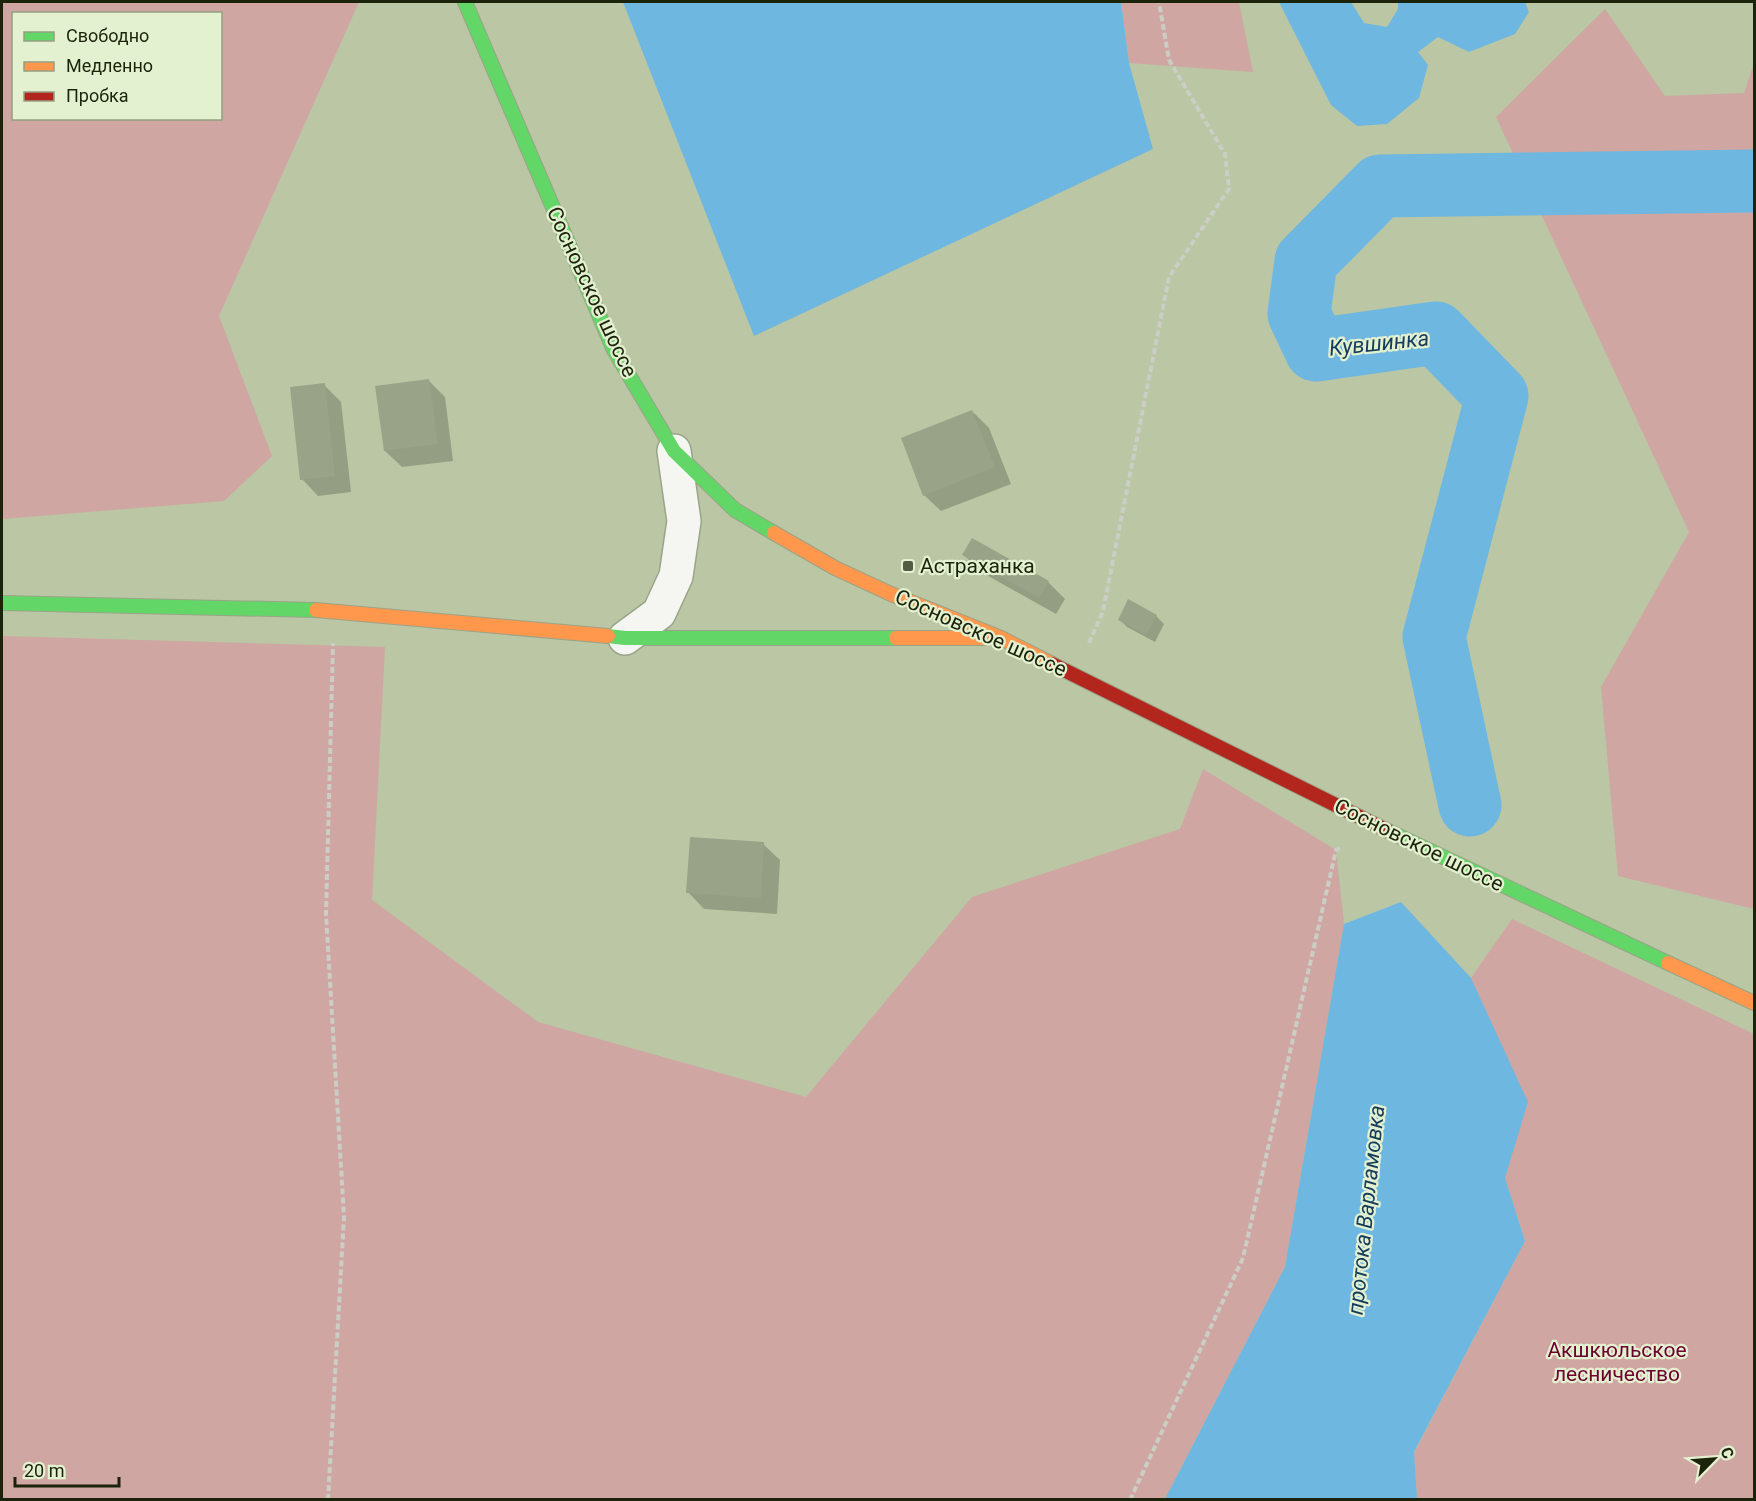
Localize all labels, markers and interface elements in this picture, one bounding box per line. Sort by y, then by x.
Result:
legend [12,12,222,120]
text: Свободно [66,25,149,46]
text: Медленно [66,55,153,76]
text: Пробка [66,85,129,106]
street label: Сосновское шоссе [542,203,642,381]
water label: Кувшинка [1328,325,1430,361]
place label: Астраханка [920,554,1035,578]
marker: Астраханка [901,559,915,573]
street label: Сосновское шоссе [891,584,1071,682]
street label: Сосновское шоссе [1330,794,1508,896]
water label: протока Варламовка [1343,1104,1389,1316]
park label: Акшкюльское лесничество [1547,1338,1687,1386]
north arrow [1684,1429,1744,1489]
text: С [1716,1444,1738,1462]
scale bar [15,1450,118,1488]
text: 20 m [24,1460,64,1481]

